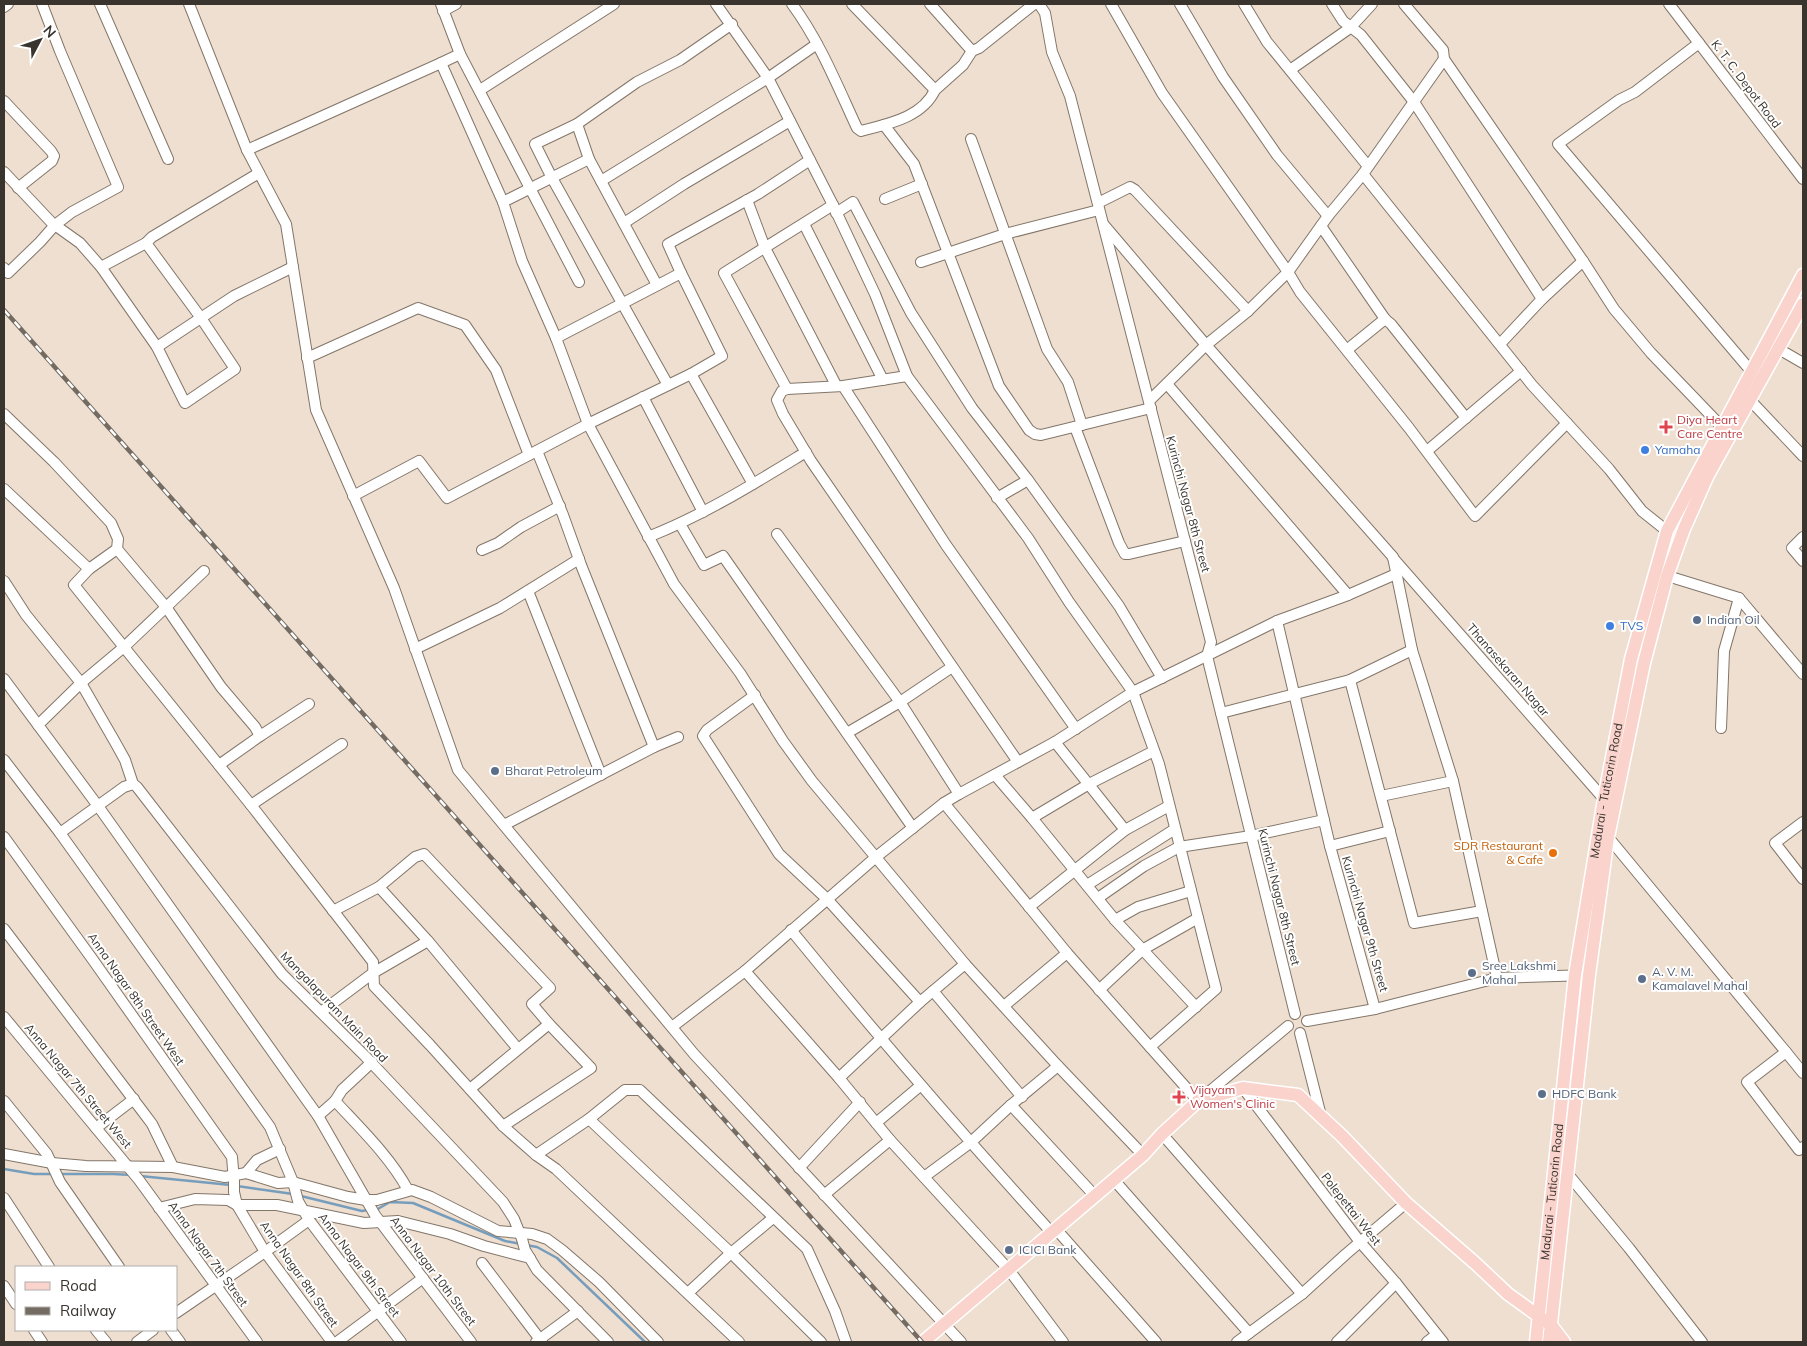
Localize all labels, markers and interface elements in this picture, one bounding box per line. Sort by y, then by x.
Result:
north arrow [15,15,65,65]
text: N [40,22,60,41]
street label: K. T. C. Depot Road [1708,37,1784,131]
place label: Diya Heart Care Centre [1677,412,1743,441]
marker: Diya Heart Care Centre [1659,420,1673,434]
street label: Kurinchi Nagar 8th Street [1163,434,1214,574]
place label: Yamaha [1654,442,1701,457]
marker: Yamaha [1639,444,1651,456]
place label: Indian Oil [1707,612,1760,627]
marker: Indian Oil [1691,614,1703,626]
place label: TVS [1620,618,1643,633]
street label: Thanasekaran Nagar [1464,620,1553,720]
marker: TVS [1604,620,1616,632]
street label: Madurai - Tuticorin Road [1586,722,1625,859]
place label: Bharat Petroleum [505,763,602,778]
marker: Bharat Petroleum [489,765,501,777]
street label: Kurinchi Nagar 8th Street [1255,827,1304,967]
place label: SDR Restaurant & Cafe [1453,838,1543,867]
marker: SDR Restaurant & Cafe [1547,847,1559,859]
street label: Kurinchi Nagar 9th Street [1339,854,1392,993]
street label: Anna Nagar 8th Street West [85,930,188,1068]
street label: Mangalapuram Main Road [277,948,391,1065]
place label: Sree Lakshmi Mahal [1482,958,1556,987]
place label: A. V. M. Kamalavel Mahal [1652,964,1748,993]
marker: Sree Lakshmi Mahal [1466,967,1478,979]
marker: A. V. M. Kamalavel Mahal [1636,973,1648,985]
street label: Anna Nagar 7th Street West [22,1020,135,1151]
place label: Vijayam Women's Clinic [1190,1082,1275,1111]
place label: HDFC Bank [1552,1086,1617,1101]
marker: HDFC Bank [1536,1088,1548,1100]
marker: Vijayam Women's Clinic [1172,1090,1186,1104]
street label: Madurai - Tuticorin Road [1537,1123,1566,1261]
street label: Polepettai West [1318,1169,1384,1248]
street label: Anna Nagar 7th Street [165,1198,252,1309]
street label: Anna Nagar 9th Street [315,1210,403,1320]
street label: Anna Nagar 10th Street [387,1213,479,1328]
street label: Anna Nagar 8th Street [257,1218,342,1330]
place label: ICICI Bank [1019,1242,1077,1257]
marker: ICICI Bank [1003,1244,1015,1256]
legend [15,1266,178,1331]
text: Road [60,1276,97,1295]
text: Railway [60,1301,116,1320]

